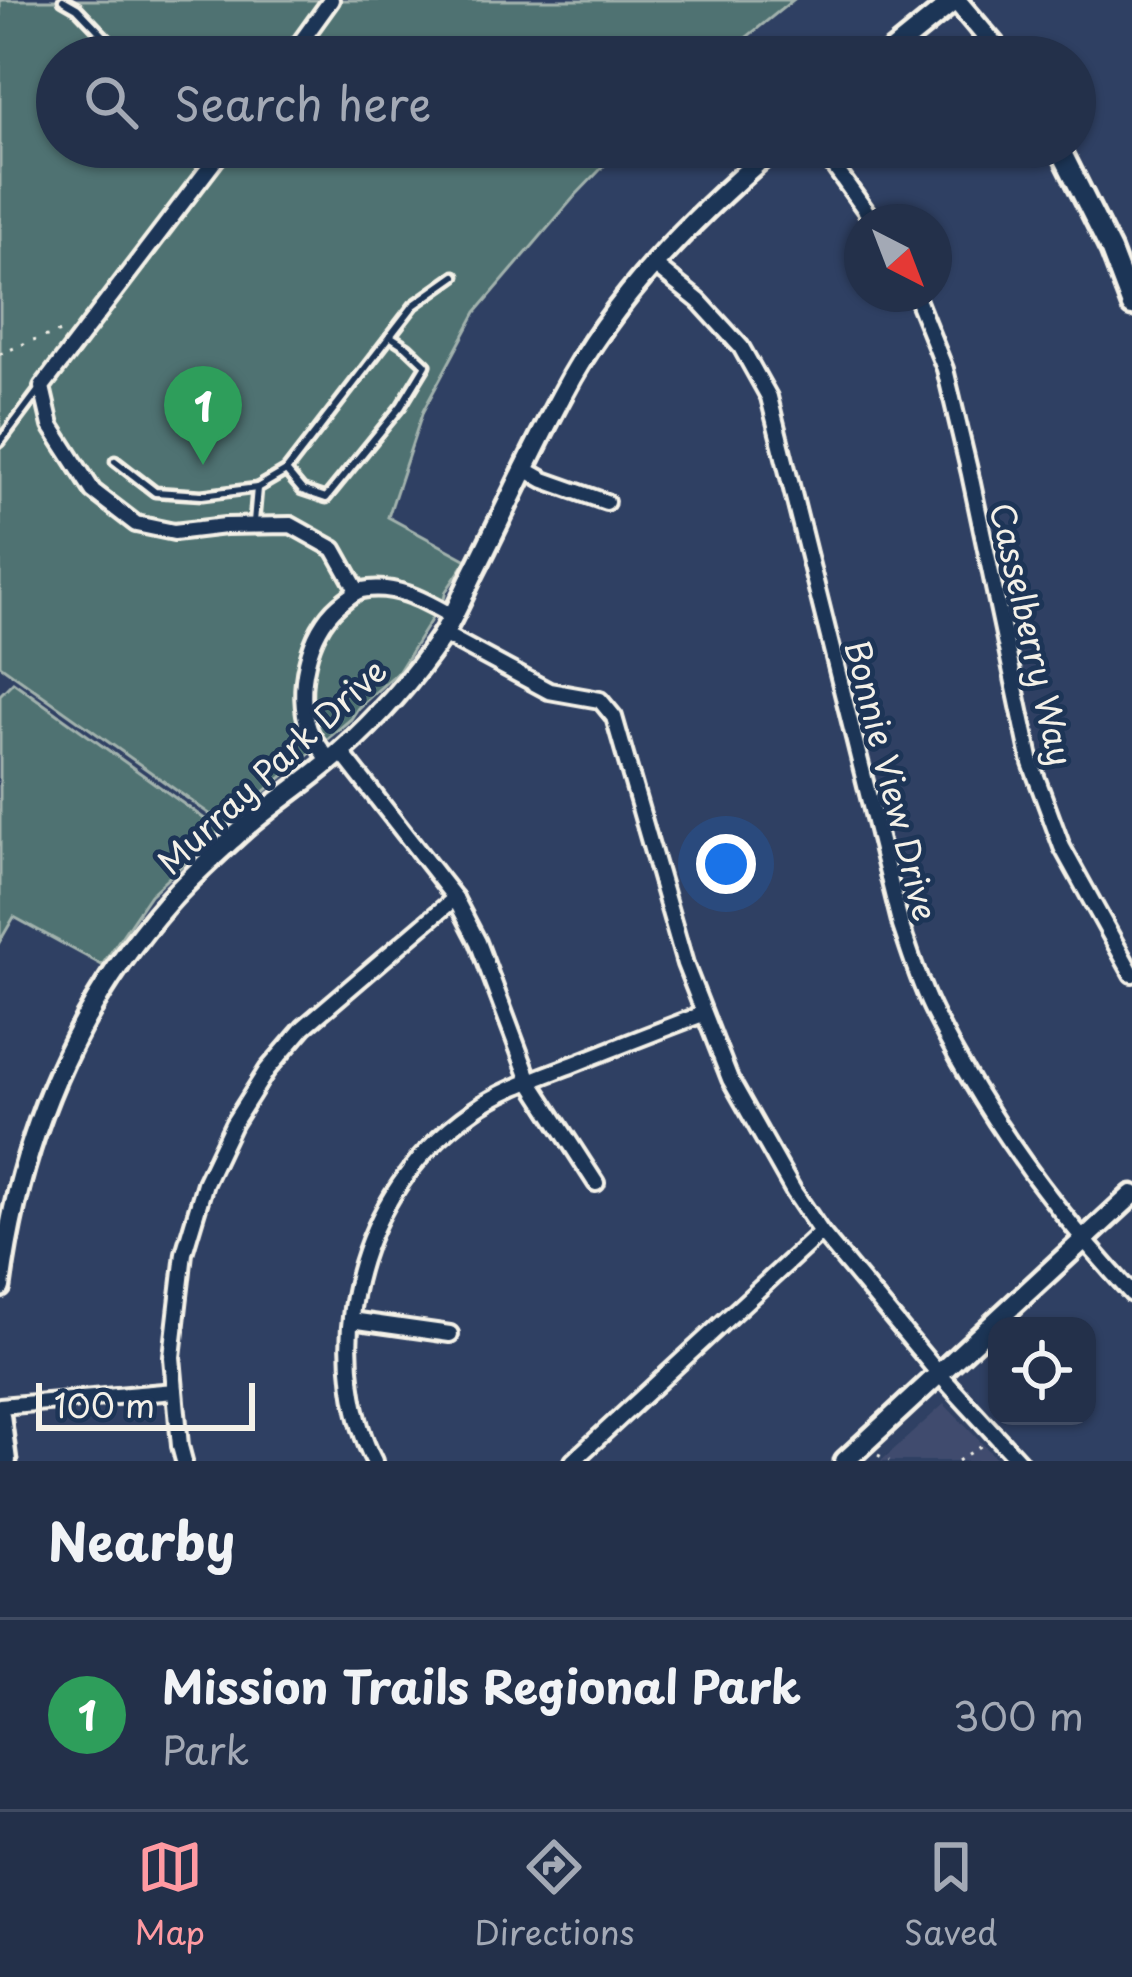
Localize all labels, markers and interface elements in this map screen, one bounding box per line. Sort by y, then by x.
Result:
search box [36,36,1096,168]
text: Search here [174,68,431,136]
icon: search [78,69,144,135]
north arrow [844,204,952,312]
pin: 1 [164,366,242,465]
street label: Casselberry Way [978,498,1088,770]
street label: Bonnie View Drive [834,634,952,926]
street label: Murray Park Drive [145,645,397,885]
your location [696,834,756,894]
map controls [988,1317,1096,1425]
button: locate [988,1317,1096,1425]
scale bar [36,1377,255,1430]
text: 100 m [54,1379,155,1429]
text: Nearby [48,1501,235,1578]
text: Mission Trails Regional Park [162,1651,801,1719]
text: 1 [78,1685,96,1744]
text: 300 m [953,1685,1084,1744]
text: Park [162,1719,249,1778]
tab: Map [135,1834,205,1956]
tab: Directions [474,1834,635,1956]
tab: Saved [904,1834,997,1956]

